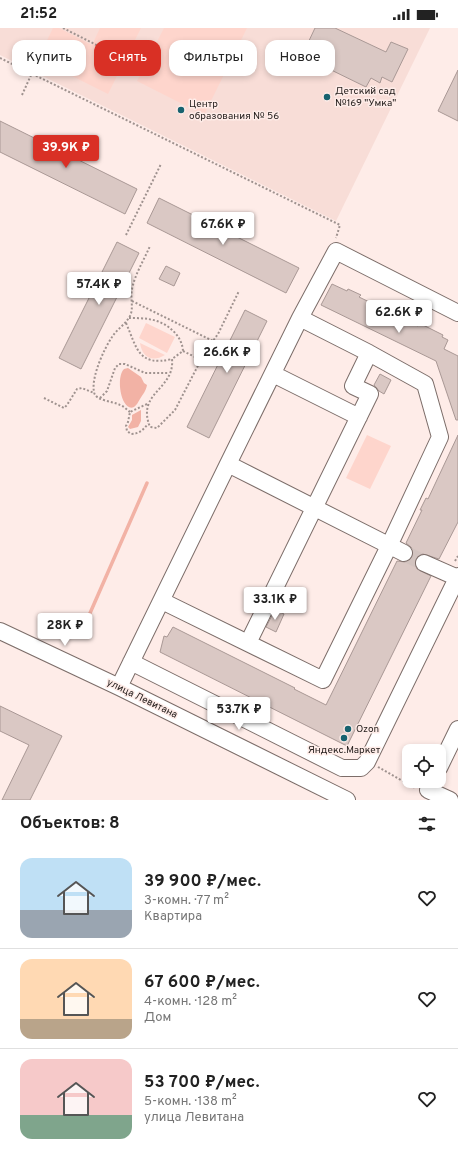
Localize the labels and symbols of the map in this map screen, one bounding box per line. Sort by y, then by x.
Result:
place label: Детский сад №169 "Умка" [335,85,396,110]
marker: Детский сад №169 "Умка" [322,92,332,102]
place label: Центр образования № 56 [189,98,279,123]
marker: Центр образования № 56 [176,105,186,115]
pin: 39.9K ₽ [29,135,103,169]
pin: 67.6K ₽ [186,212,260,246]
pin: 57.4K ₽ [62,272,136,306]
pin: 62.6K ₽ [362,300,436,334]
pin: 26.6K ₽ [190,340,264,374]
pin: 33.1K ₽ [238,587,312,621]
pin: 28K ₽ [37,613,93,647]
street label: улица Левитана [105,676,179,722]
pin: 53.7K ₽ [202,697,276,731]
place label: Ozon [356,723,379,736]
marker: Ozon [343,724,353,734]
marker: Яндекс.Маркет [339,733,349,743]
place label: Яндекс.Маркет [308,744,381,757]

